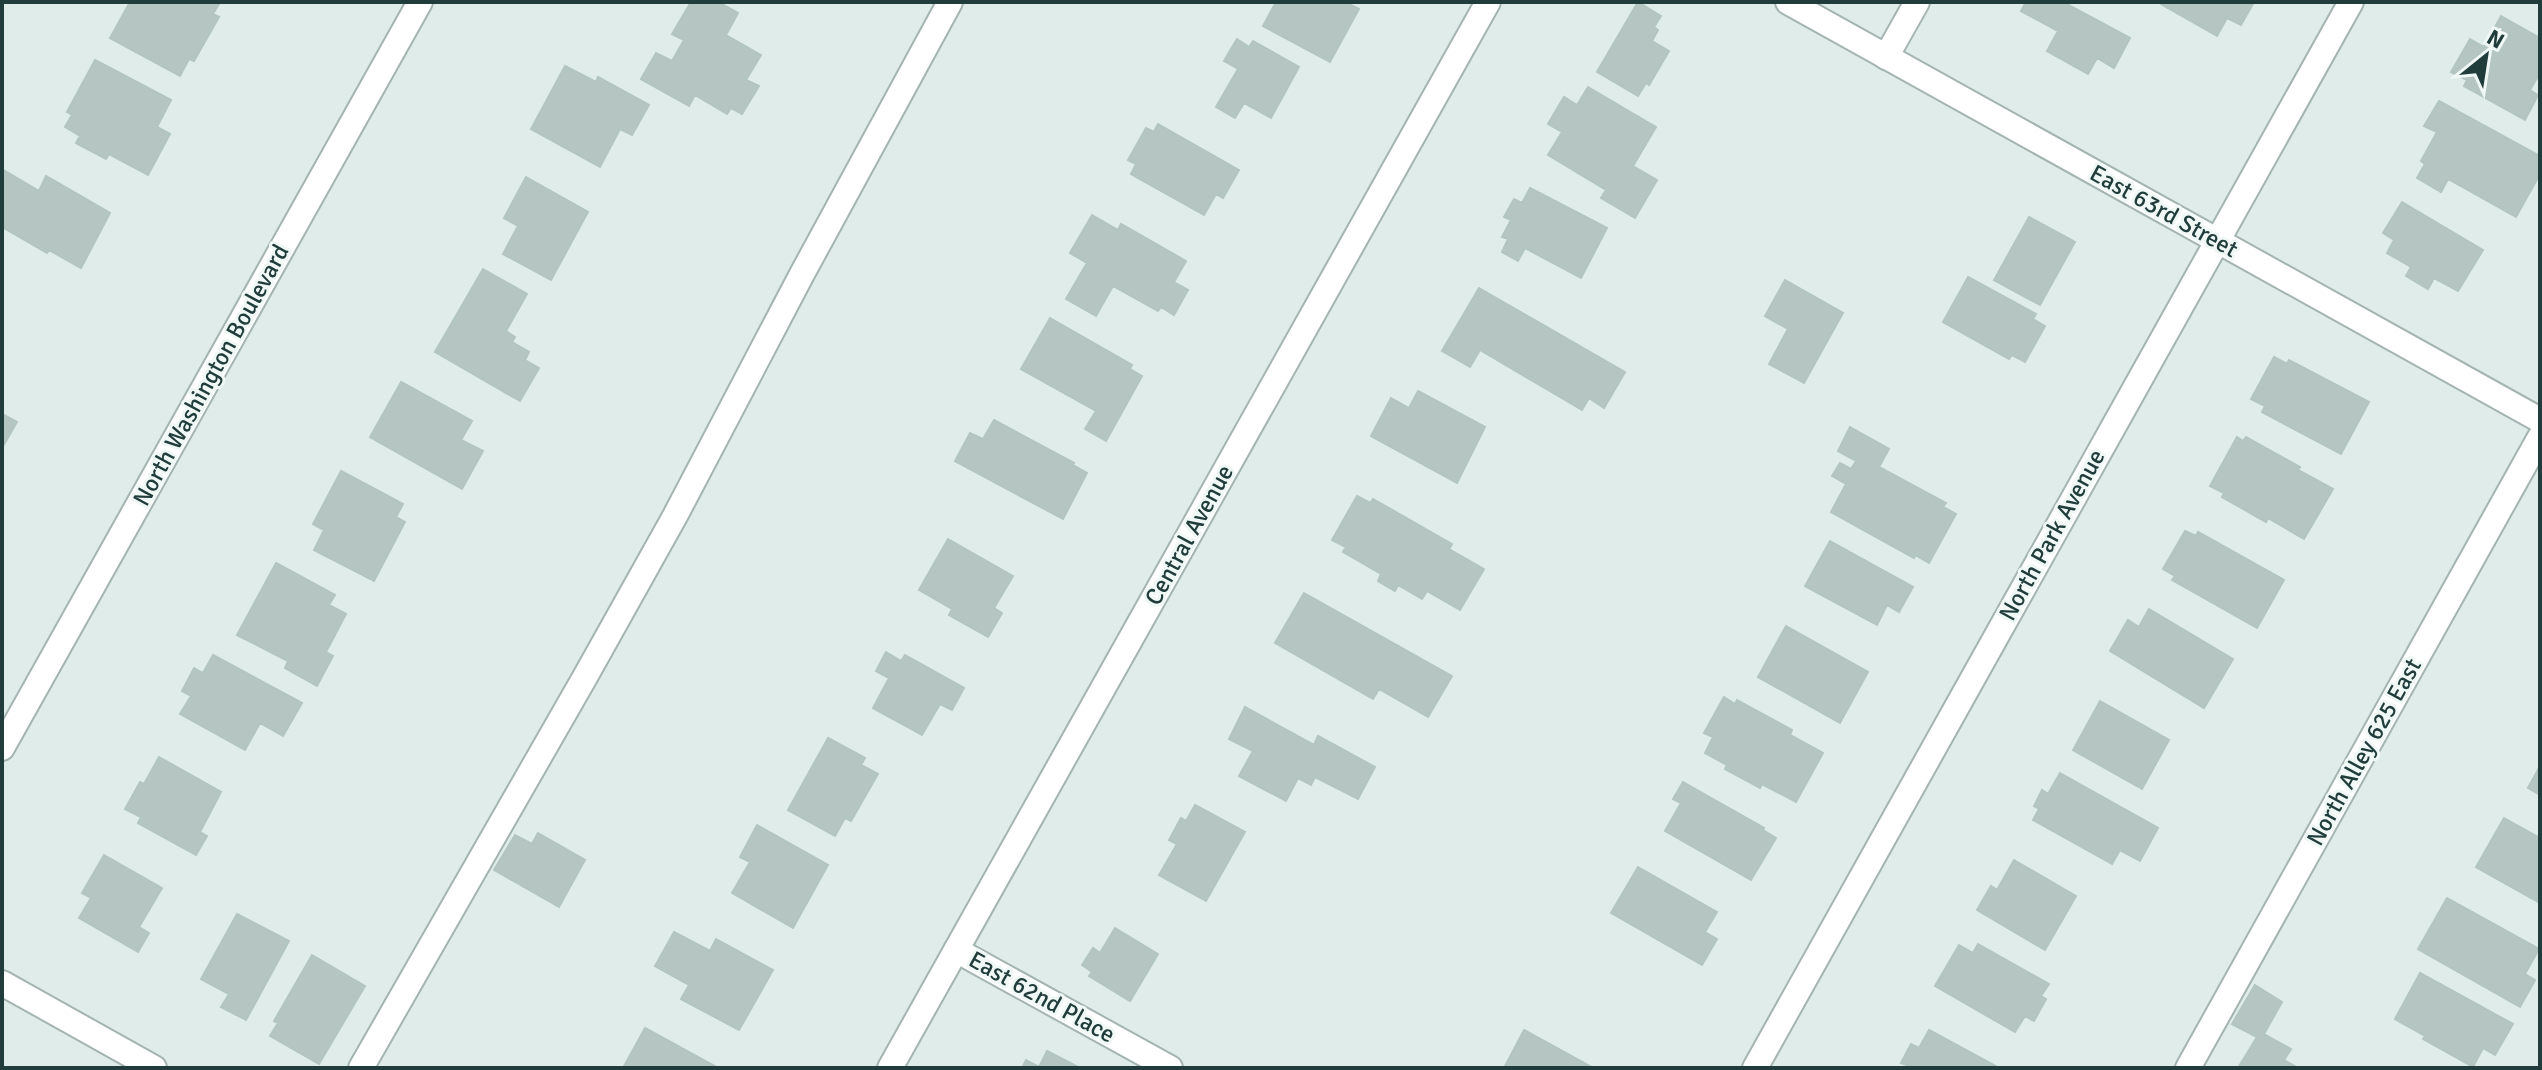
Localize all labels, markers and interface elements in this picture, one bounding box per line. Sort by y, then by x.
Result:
north arrow [2446,16,2526,96]
text: N [2482,24,2509,55]
street label: East 63rd Street [2085,158,2243,264]
street label: North Washington Boulevard [126,239,296,511]
street label: North Park Avenue [1992,444,2112,626]
street label: Central Avenue [1138,459,1240,611]
street label: North Alley 625 East [2300,653,2428,851]
street label: East 62nd Place [964,944,1120,1050]

